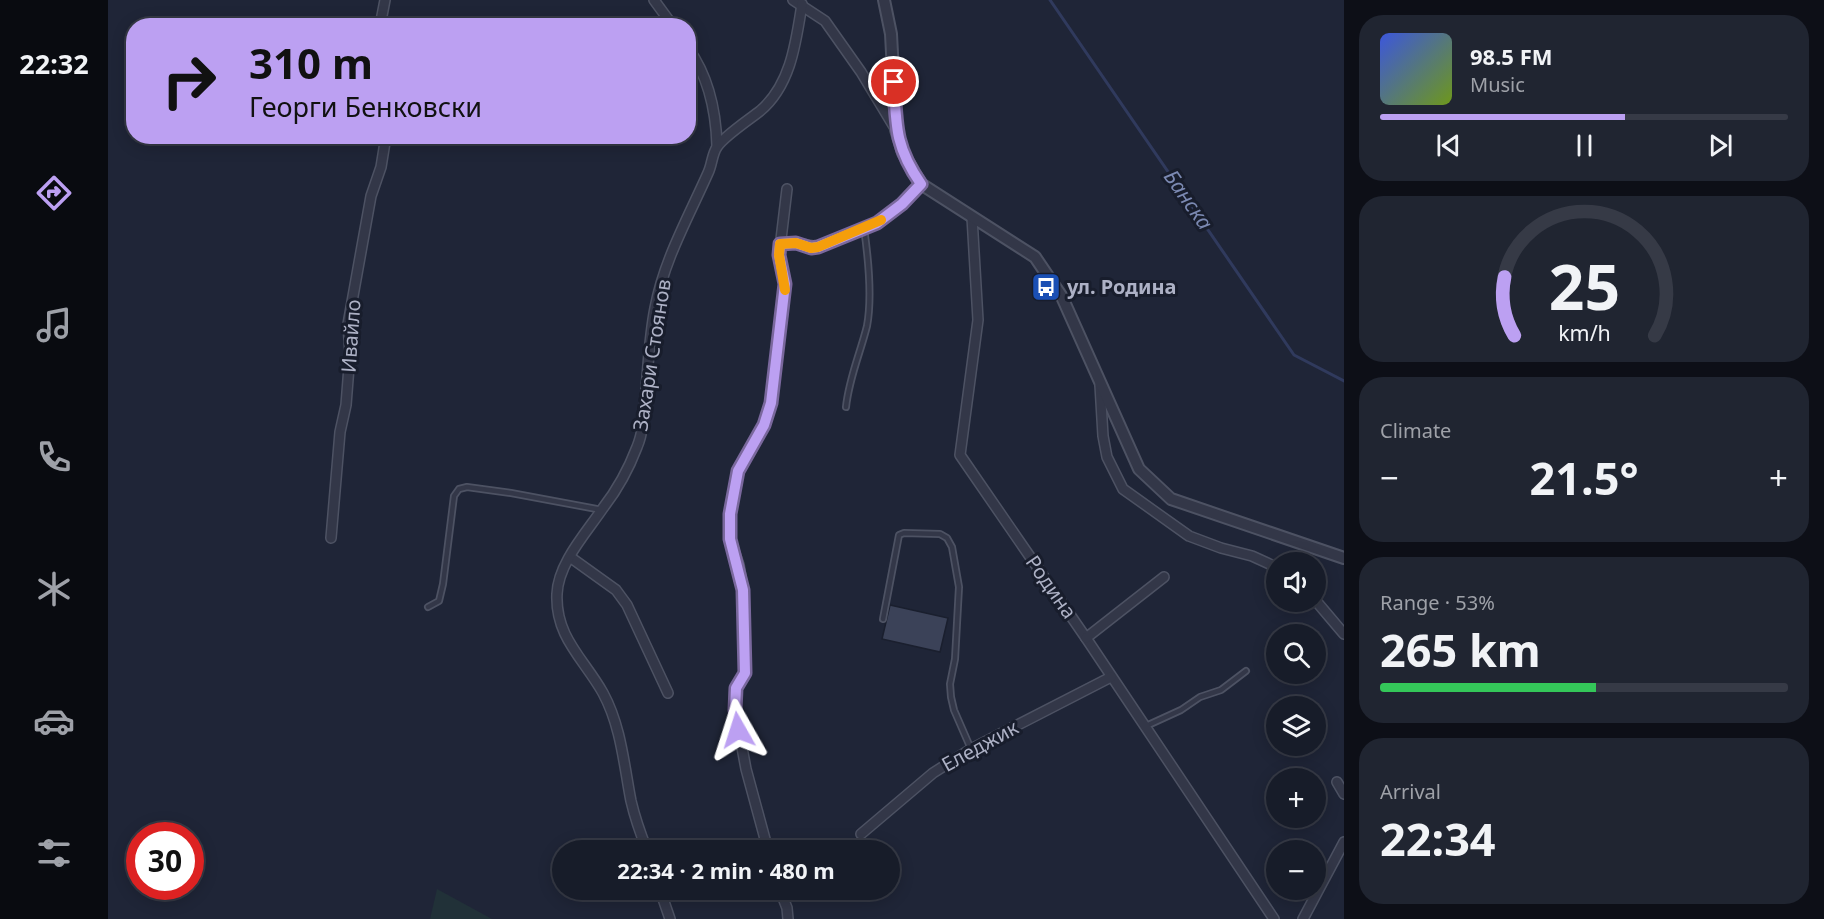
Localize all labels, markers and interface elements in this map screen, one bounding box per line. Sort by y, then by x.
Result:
text: 310 m [249,34,373,91]
text: 98.5 FM [1470,41,1552,71]
icon: right [150,42,228,120]
text: 22:32 [19,45,89,82]
pin [868,56,919,107]
icon: arrive [877,65,910,98]
text: Music [1470,71,1525,98]
text: Георги Бенковски [249,88,482,125]
icon: previous [1432,129,1465,162]
icon: pause [1568,129,1601,162]
icon: next [1704,129,1737,162]
water label: Банска [1158,164,1220,235]
icon: directions [33,172,75,214]
text: 25 [1548,243,1620,328]
bus stop icon: ул. Родина [1030,271,1062,303]
place label: ул. Родина [1066,273,1176,300]
street label: Захари Стоянов [626,277,677,433]
street label: Ивайло [334,298,367,374]
icon: music [33,304,75,346]
text: km/h [1558,318,1610,347]
text: Climate [1380,417,1451,444]
icon: phone [33,436,75,478]
text: 21.5° [1530,447,1638,508]
text: − [1380,455,1399,500]
text: + [1769,455,1788,500]
street label: Родина [1020,550,1083,624]
map controls [1266,552,1326,900]
button: sound [1266,552,1326,612]
icon: climate [33,568,75,610]
text: Range · 53% [1380,589,1495,616]
text: 265 km [1380,619,1541,680]
button: search [1266,624,1326,684]
button: layers [1266,696,1326,756]
position arrow [706,698,770,762]
icon: car [33,700,75,742]
street label: Еледжик [936,713,1023,778]
button: + [1266,768,1326,828]
text: Arrival [1380,778,1441,805]
text: 22:34 [1380,808,1496,869]
speed limit sign: 30 [126,822,204,900]
icon: filters [33,832,75,874]
button: − [1266,840,1326,900]
text: 22:34 · 2 min · 480 m [617,855,835,885]

